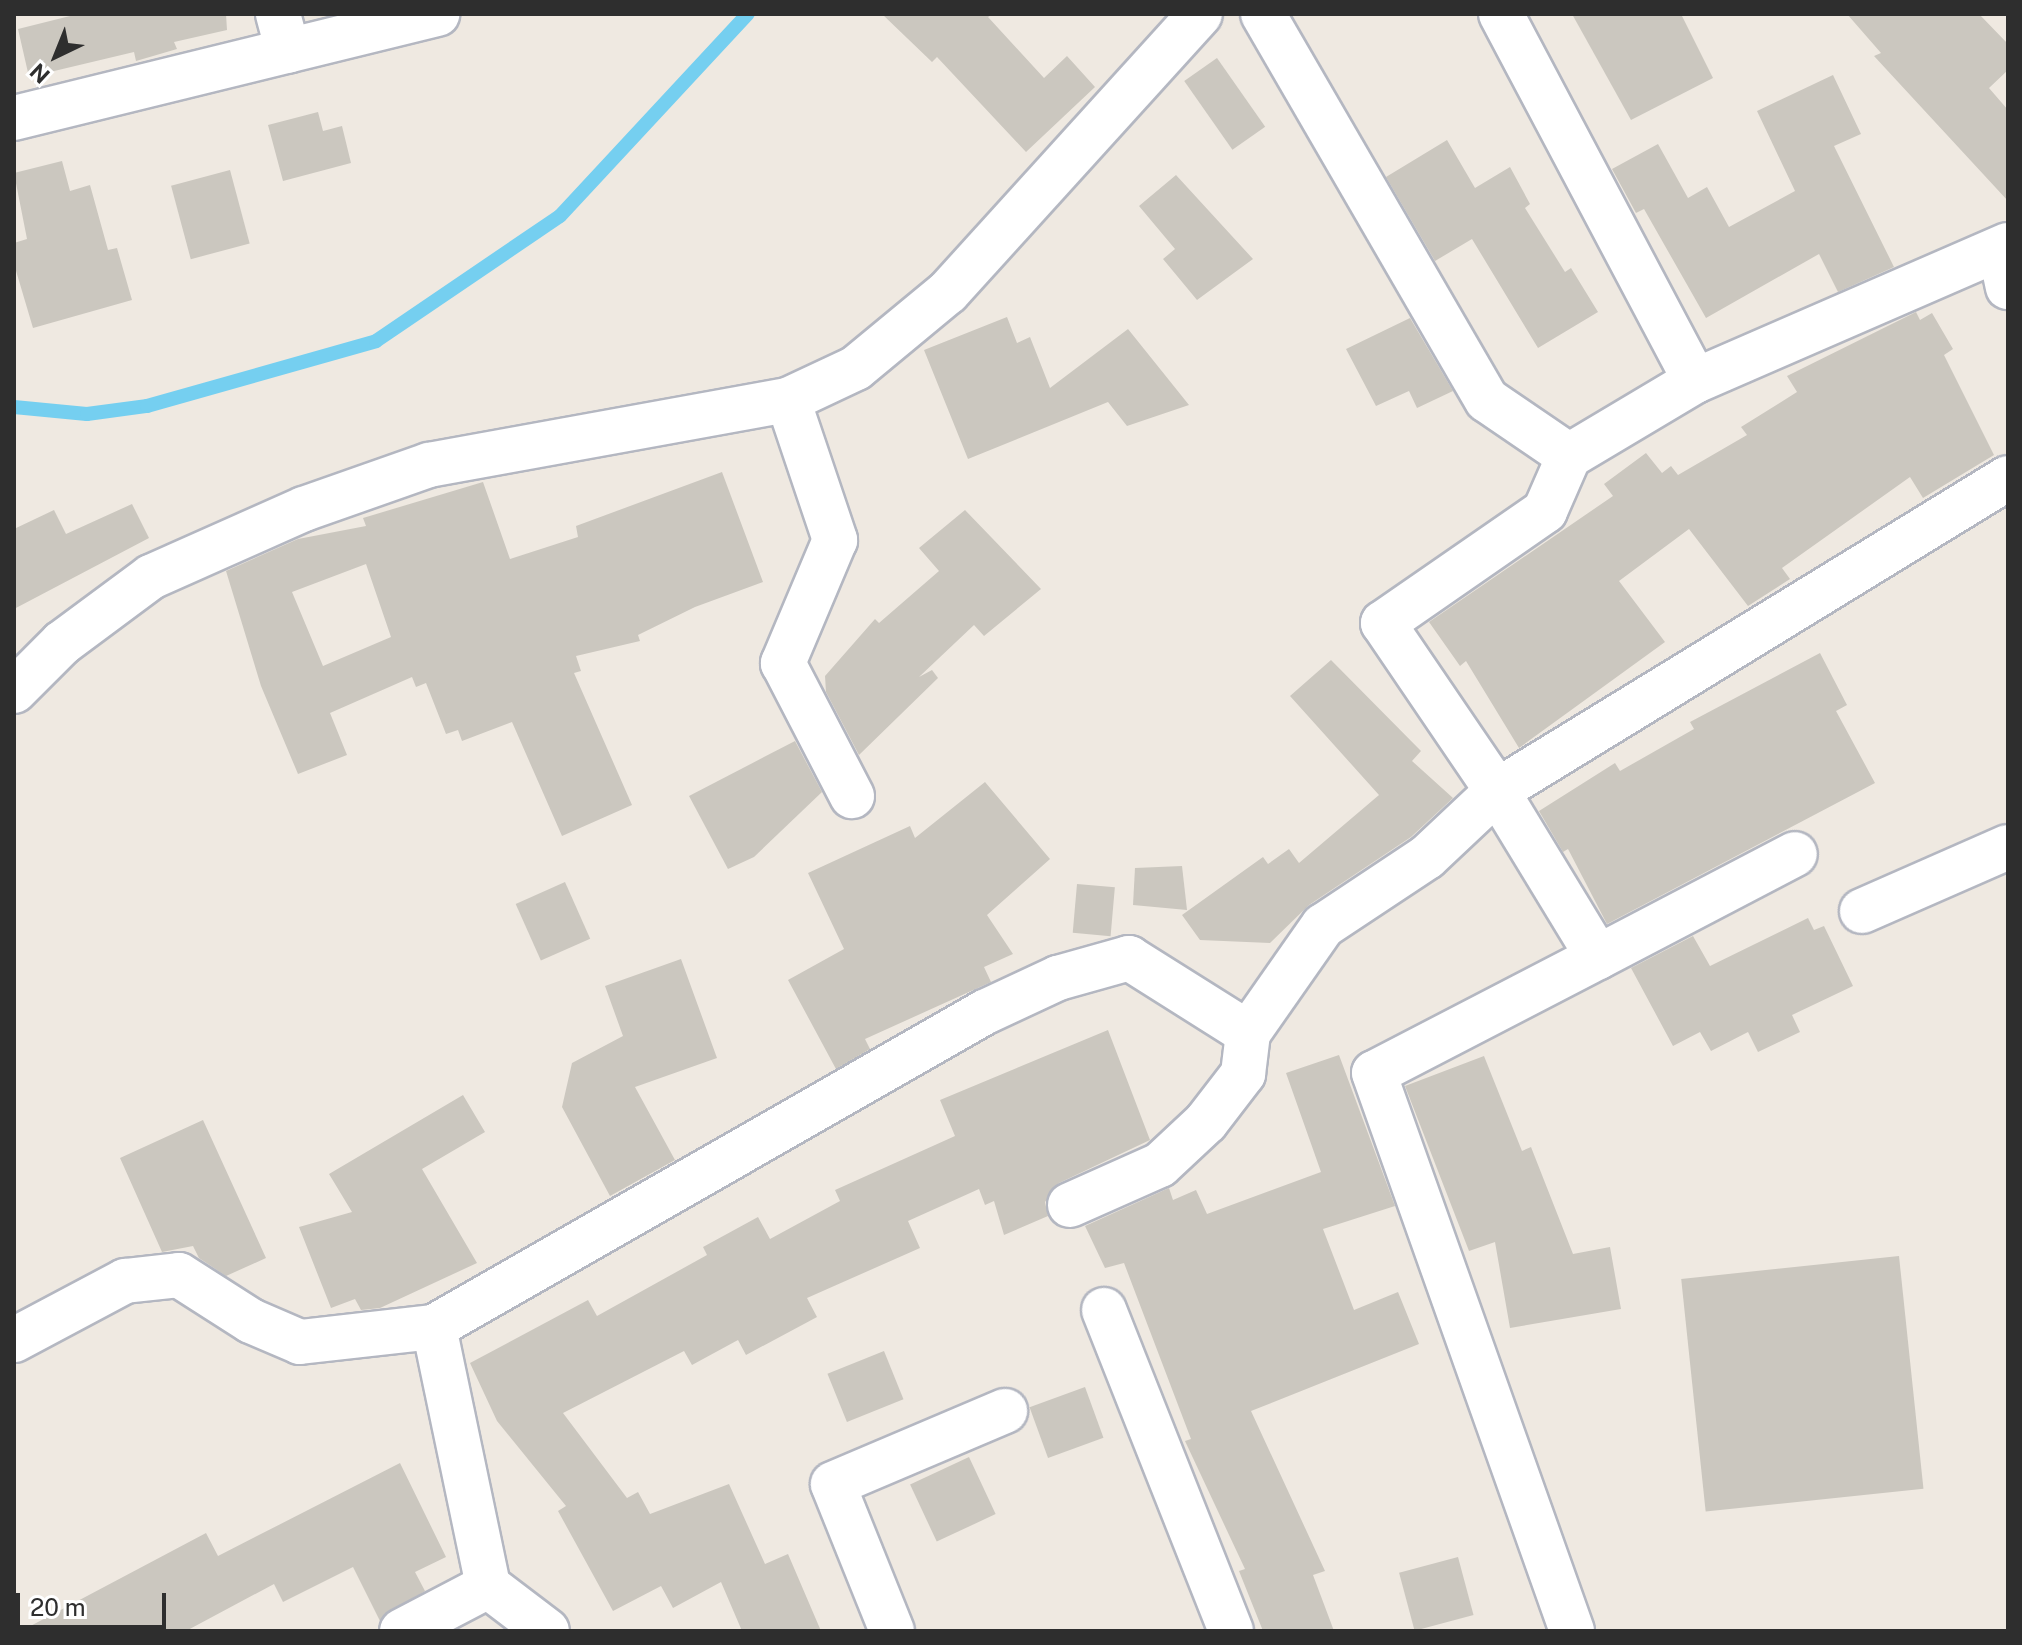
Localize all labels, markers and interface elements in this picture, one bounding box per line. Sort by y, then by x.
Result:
north arrow [16,16,96,96]
text: N [24,58,55,89]
scale bar [20,1577,170,1627]
text: 20 m [30,1593,86,1621]

